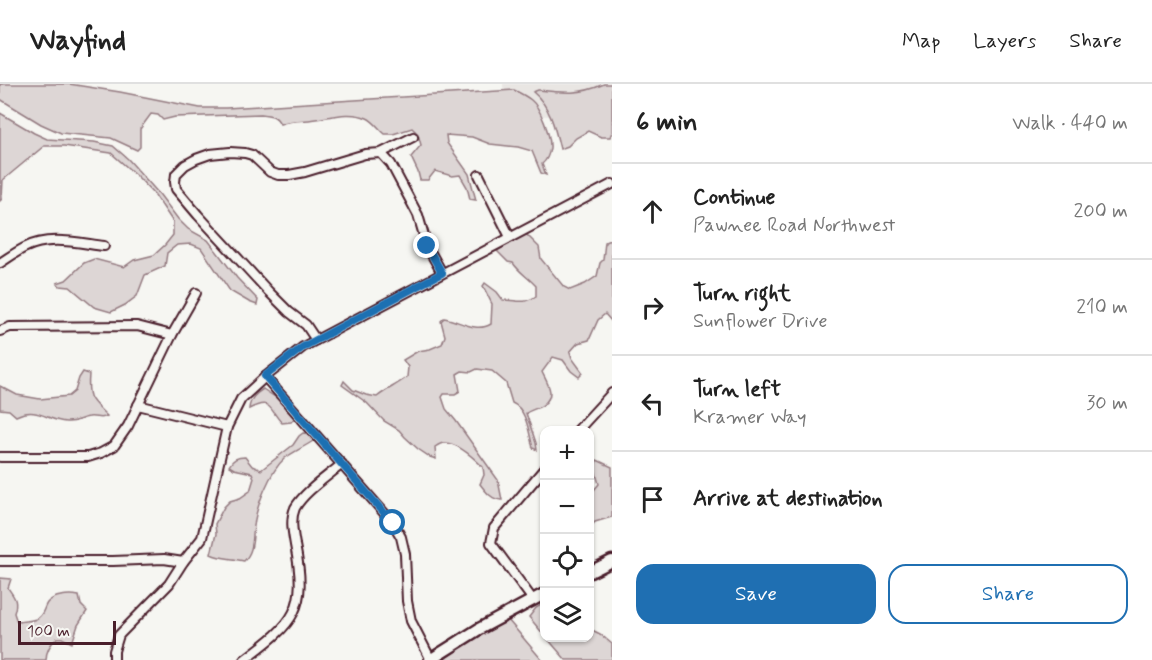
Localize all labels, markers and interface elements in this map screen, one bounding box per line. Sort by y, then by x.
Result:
text: Wayfind [30,23,126,60]
text: Map [902,27,940,55]
text: Layers [973,27,1036,55]
text: Share [1069,27,1122,55]
text: 6 min [636,106,698,140]
text: Walk · 440 m [1012,110,1128,137]
text: Continue [693,184,775,212]
icon: ahead [636,195,669,228]
text: 200 m [1073,198,1128,225]
text: Pawnee Road Northwest [693,212,895,239]
route end [413,232,439,258]
text: Turn right [693,280,791,308]
icon: right [636,291,669,324]
text: 210 m [1076,294,1128,321]
text: Sunflower Drive [693,308,827,335]
text: Turn left [693,376,781,404]
icon: left [636,387,669,420]
text: 30 m [1086,390,1128,417]
text: Kramer Way [693,404,806,431]
map controls [540,426,594,642]
button: + [540,426,594,480]
button: − [540,480,594,534]
icon: arrive [636,483,669,516]
text: Arrive at destination [693,485,883,513]
route start [379,509,405,535]
button: locate [540,534,594,588]
button: Save [636,564,876,624]
button: Share [888,564,1128,624]
button: layers [540,588,594,642]
scale bar [18,618,116,646]
text: 100 m [27,621,70,642]

